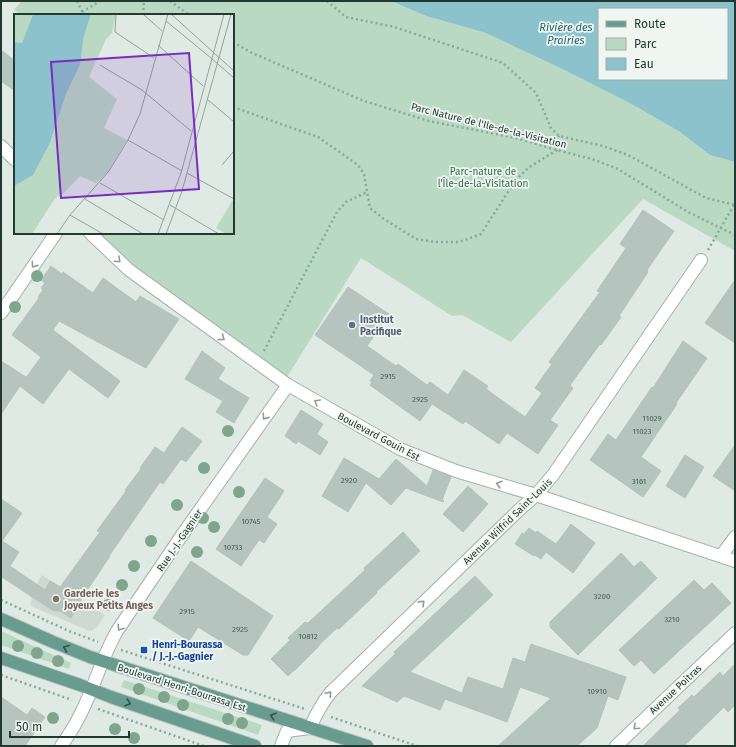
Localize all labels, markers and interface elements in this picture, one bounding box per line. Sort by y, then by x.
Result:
legend [598,8,728,80]
inset map [14,14,234,234]
text: Route [634,17,666,31]
water label: Rivière des Prairies [539,21,593,47]
text: Parc [634,37,657,51]
text: Eau [634,57,654,71]
street label: Parc Nature de l'Ile-de-la-Visitation [410,101,568,151]
park label: Parc-nature de l'Île-de-la-Visitation [438,166,528,190]
one-way arrow [113,255,121,262]
one-way arrow [31,261,39,268]
place label: Institut Pacifique [360,314,402,338]
marker: Institut Pacifique [347,320,357,330]
one-way arrow [218,333,225,340]
house number: 2915 [380,372,396,381]
house number: 2925 [412,395,428,404]
one-way arrow [314,400,321,407]
street label: Boulevard Gouin Est [335,410,422,464]
one-way arrow [262,413,270,420]
house number: 11029 [642,414,662,423]
house number: 11023 [632,427,652,436]
house number: 2920 [341,476,358,485]
street label: Avenue Wilfrid Saint-Louis [461,476,555,567]
house number: 3161 [632,477,646,486]
one-way arrow [495,480,502,489]
street label: Rue J.-J.-Gagnier [155,507,205,574]
house number: 10745 [241,517,261,526]
house number: 10733 [223,543,243,552]
place label: Garderie les Joyeux Petits Anges [63,588,153,612]
house number: 3200 [594,592,611,601]
marker: Garderie les Joyeux Petits Anges [51,594,61,604]
one-way arrow [417,600,425,608]
house number: 2915 [179,607,195,616]
house number: 3210 [664,615,680,624]
one-way arrow [117,624,124,631]
house number: 2925 [232,625,248,634]
house number: 10812 [298,632,318,641]
place label: Henri-Bourassa / J.-J.-Gagnier [152,639,223,663]
one-way arrow [62,644,69,652]
marker: Henri-Bourassa / J.-J.-Gagnier [139,645,149,655]
street label: Boulevard Henri-Bourassa Est [116,661,248,715]
street label: Avenue Poitras [647,662,705,717]
house number: 10910 [587,687,607,696]
one-way arrow [325,691,332,699]
one-way arrow [124,698,131,707]
one-way arrow [270,712,277,720]
scale bar [10,713,129,739]
text: 50 m [16,720,42,734]
one-way arrow [633,722,641,730]

